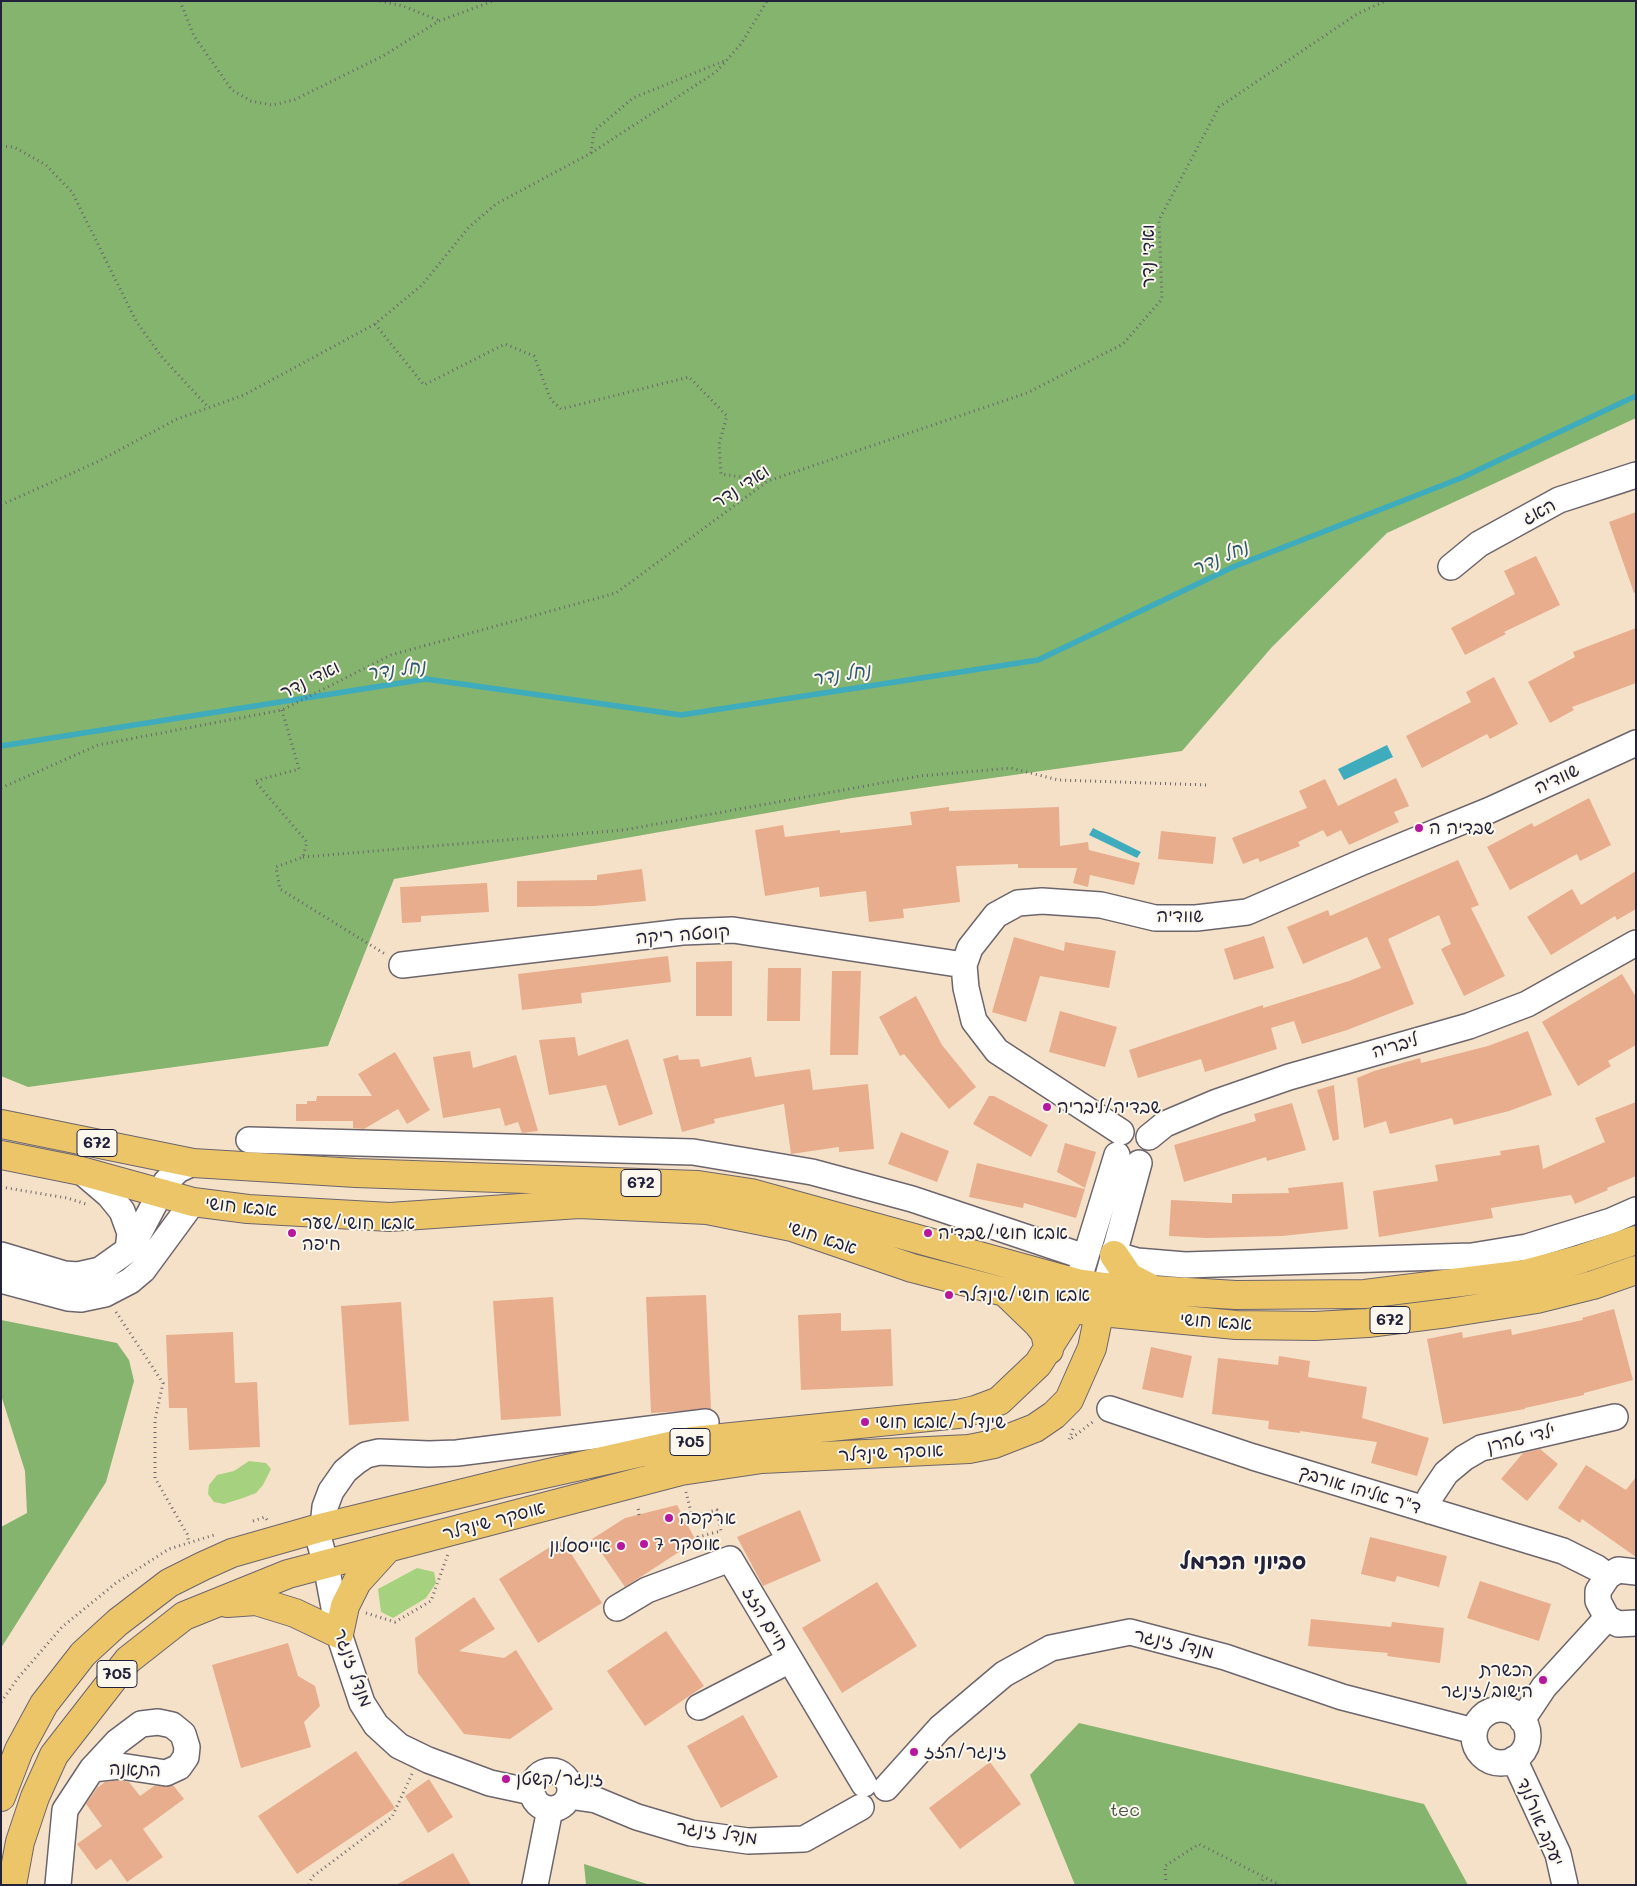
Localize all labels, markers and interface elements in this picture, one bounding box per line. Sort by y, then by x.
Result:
street label: ואדי נדר [1137,224,1159,288]
street label: ואדי נדר [709,461,773,513]
street label: האג [1518,494,1560,530]
water label: נחל נדר [1188,536,1252,580]
water label: נחל נדר [365,655,427,685]
street label: ואדי נדר [277,656,343,704]
water label: נחל נדר [810,659,872,691]
street label: שוודיה [1531,759,1583,799]
place label: שבדיה ה [1429,817,1494,839]
marker: שבדיה ה [1413,822,1425,834]
street label: שוודיה [1156,905,1204,927]
street label: קוסטה ריקה [635,921,731,949]
street label: ליבריה [1370,1029,1420,1063]
place label: שבדיה/ליבריה [1057,1096,1161,1118]
marker: שבדיה/ליבריה [1041,1101,1053,1113]
road number: 672 [77,1130,117,1156]
road number: 672 [621,1170,661,1196]
street label: אבא חושי [204,1192,278,1222]
place label: אבא חושי/שער חיפה [302,1212,415,1254]
street label: אבא חושי [784,1217,860,1259]
place label: אבא חושי/שבדיה [938,1222,1068,1244]
marker: אבא חושי/שער חיפה [286,1227,298,1239]
marker: אבא חושי/שבדיה [922,1227,934,1239]
place label: אבא חושי/שינדלר [959,1284,1090,1306]
marker: אבא חושי/שינדלר [943,1289,955,1301]
road number: 672 [1370,1306,1410,1334]
street label: אבא חושי [1179,1309,1253,1335]
place label: שינדלר/אבא חושי [875,1411,1006,1433]
marker: שינדלר/אבא חושי [859,1416,871,1428]
street label: ילדי טהרן [1484,1420,1558,1458]
road number: 705 [670,1428,710,1455]
street label: אוסקר שינדלר [838,1439,944,1467]
street label: ד"ר אליהו אורבך [1296,1461,1424,1519]
street label: אוסקר שינדלר [440,1497,548,1545]
place label: ארקפה [679,1507,736,1529]
marker: ארקפה [663,1512,675,1524]
place label: אוסקר 7 [654,1533,720,1555]
place label: אייססלון [549,1535,611,1557]
marker: אוסקר 7 [638,1538,650,1550]
marker: אייססלון [615,1540,627,1552]
district label: סביוני הכרמל [1180,1549,1306,1575]
street label: חיים הזז [737,1583,793,1655]
street label: מנדל זינגר [1132,1624,1216,1664]
street label: מנדל זינגר [329,1626,377,1710]
place label: הכשרת הישוב/זינגר [1441,1659,1533,1702]
road number: 705 [97,1660,137,1688]
marker: הכשרת הישוב/זינגר [1537,1674,1549,1686]
place label: זינגר/הזז [924,1741,1007,1763]
marker: זינגר/הזז [908,1746,920,1758]
street label: התאנה [109,1758,161,1782]
place label: זינגר/קשטן [516,1768,604,1790]
marker: זינגר/קשטן [500,1773,512,1785]
street label: יעקב אורלנד [1512,1775,1568,1869]
park label: tec [1110,1799,1140,1821]
street label: מנדל זינגר [675,1817,759,1849]

